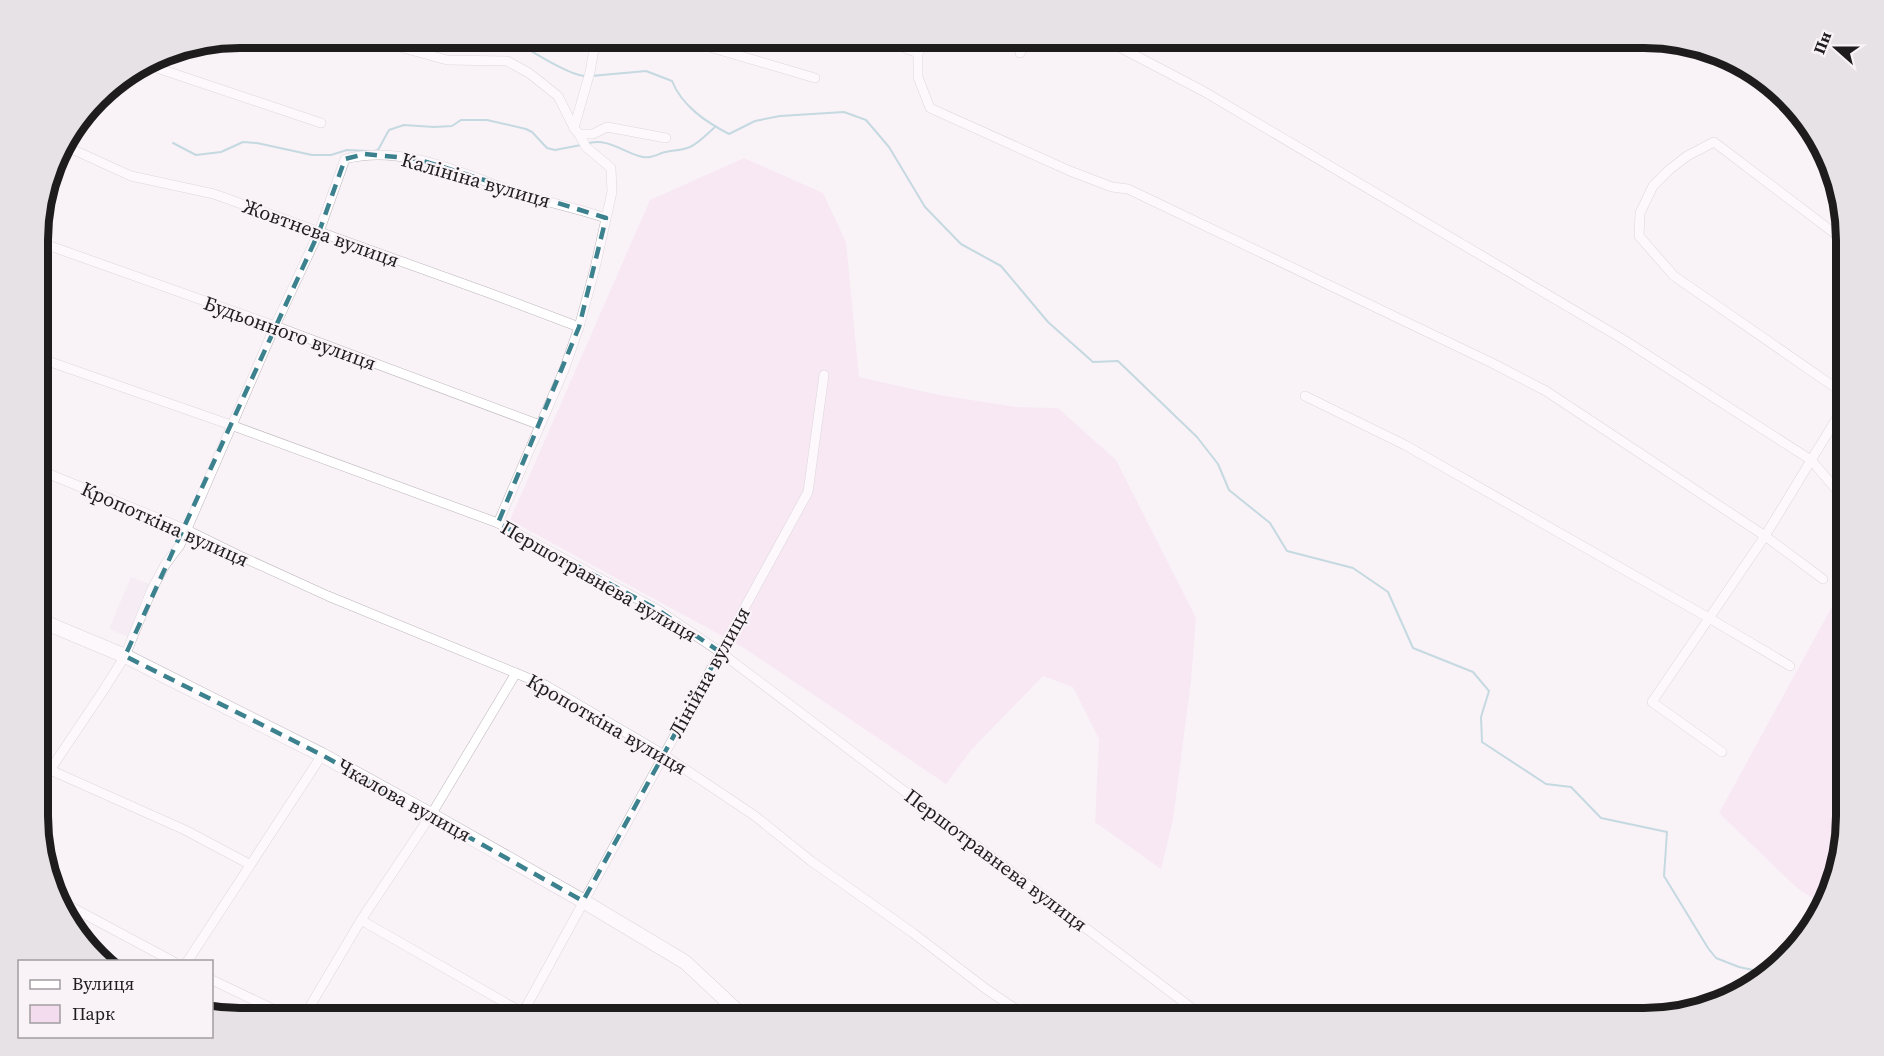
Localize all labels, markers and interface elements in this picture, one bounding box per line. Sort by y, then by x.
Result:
north arrow [1806,18,1866,78]
text: Пн [1808,28,1836,57]
street label: Калініна вулиця [398,145,554,215]
street label: Жовтнева вулиця [239,192,403,274]
street label: Будьонного вулиця [200,289,380,377]
street label: Кропоткіна вулиця [77,474,253,574]
street label: Першотравнева вулиця [496,513,702,649]
street label: Лінійна вулиця [661,601,757,743]
street label: Кропоткіна вулиця [522,667,692,781]
street label: Чкалова вулиця [332,752,476,848]
street label: Першотравнева вулиця [899,782,1093,938]
legend [18,960,213,1038]
text: Вулиця [72,971,134,996]
text: Парк [72,1001,115,1026]

